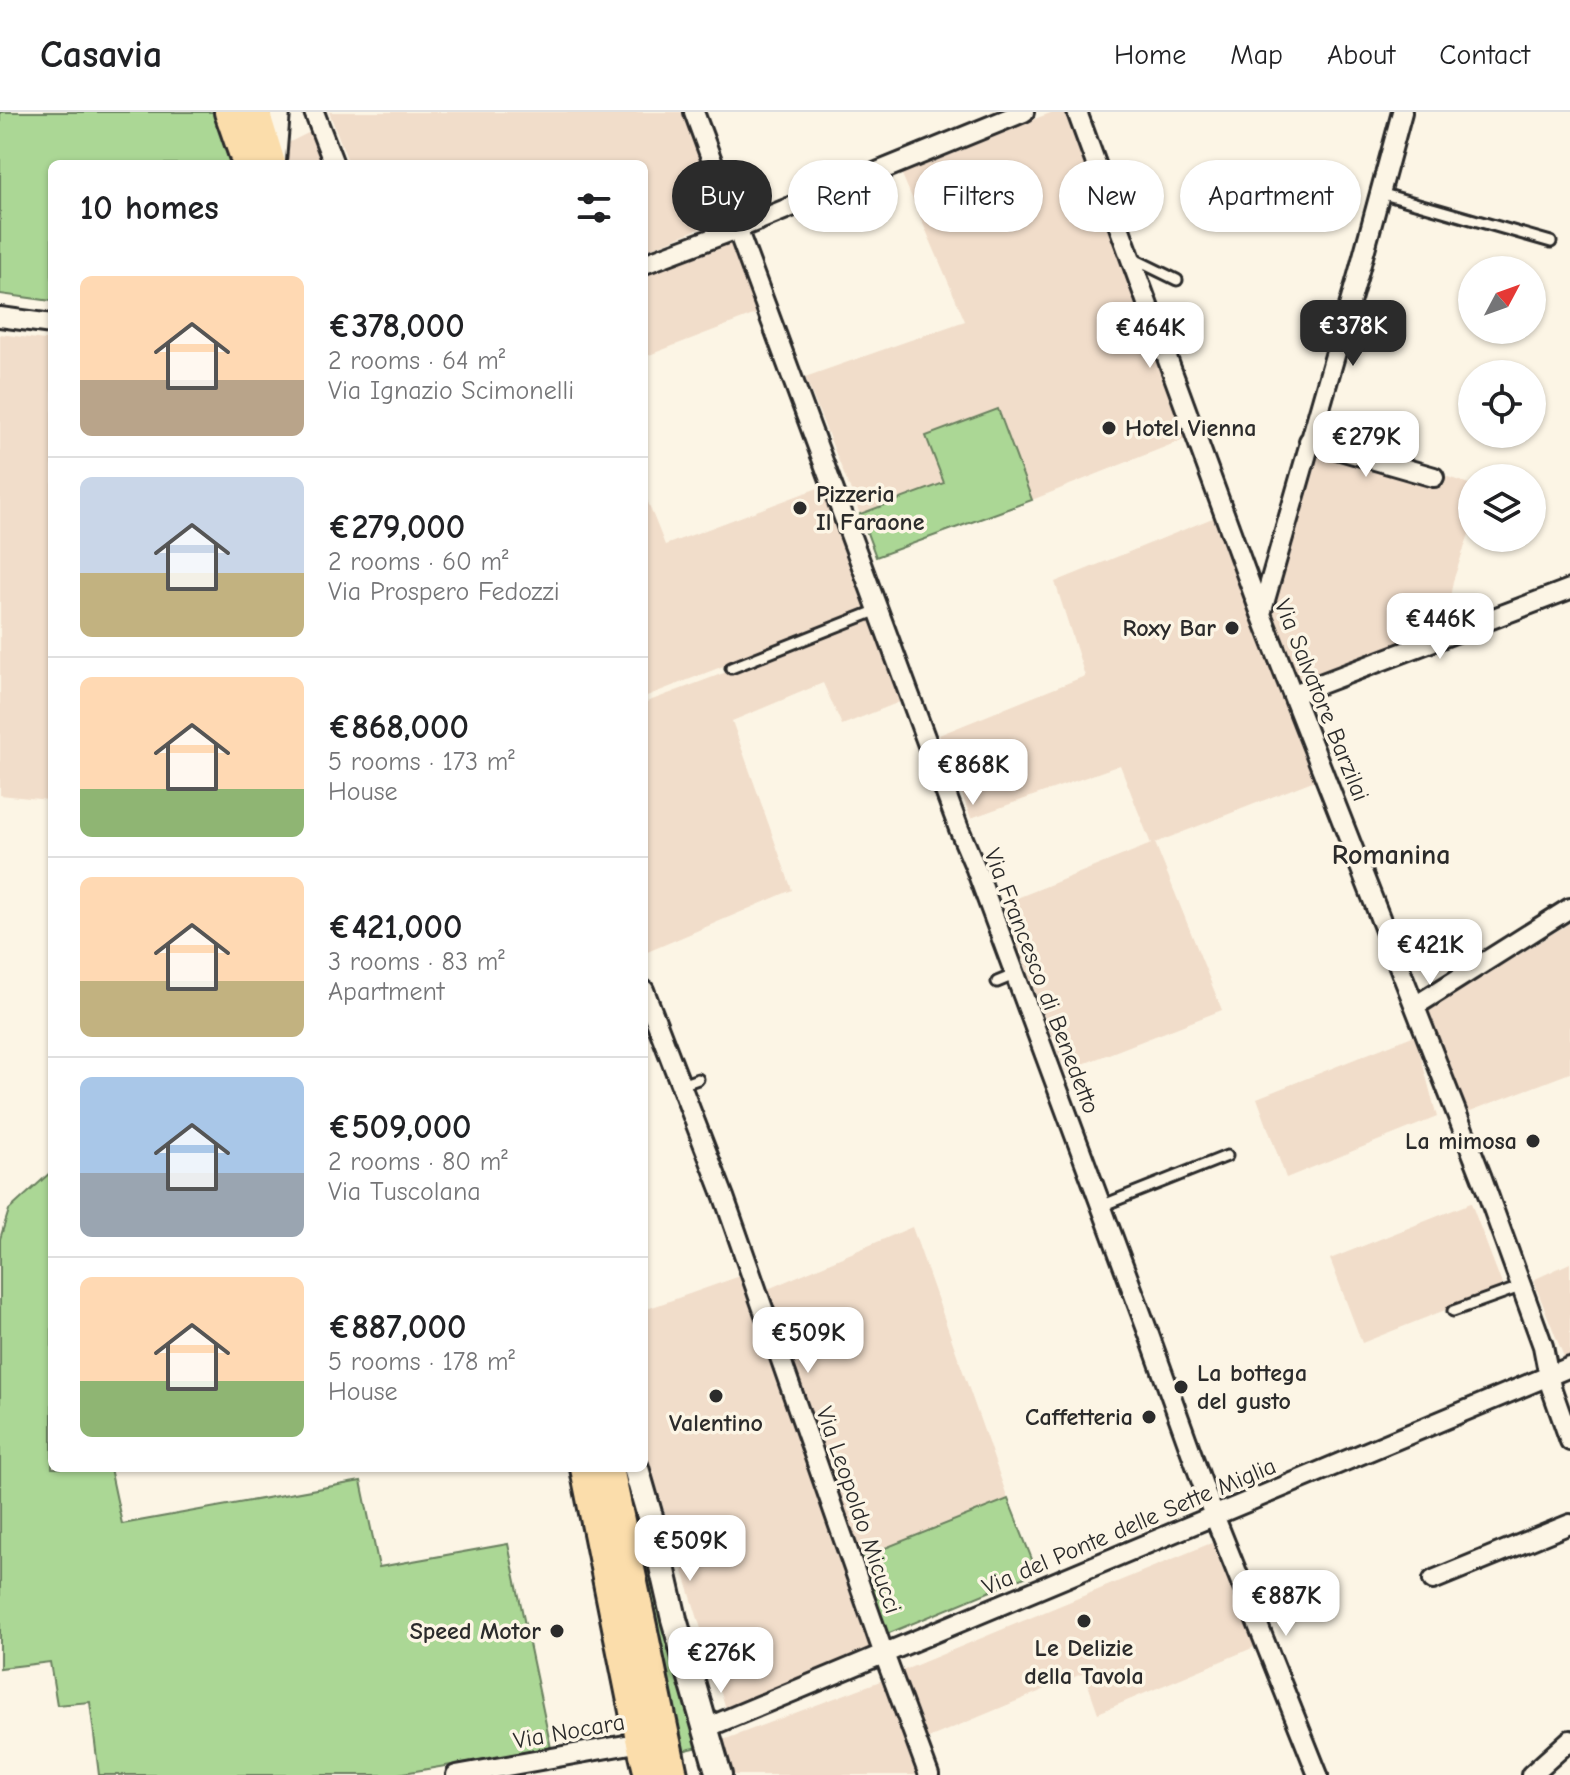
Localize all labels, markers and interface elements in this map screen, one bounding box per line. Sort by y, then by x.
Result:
text: Casavia [40,33,162,77]
text: Home [1114,39,1186,71]
text: Map [1230,39,1283,71]
text: About [1327,39,1395,71]
text: Contact [1439,39,1530,71]
chip: Buy [672,160,772,232]
chip: Rent [788,160,898,232]
chip: Filters [914,160,1043,232]
chip: New [1059,160,1164,232]
chip: Apartment [1180,160,1361,232]
icon: filters [572,186,616,230]
text: 10 homes [80,188,219,228]
north arrow [1458,256,1546,344]
map controls [1458,256,1546,552]
pin: €378K [1297,300,1409,368]
pin: €464K [1094,302,1206,370]
text: €378,000 [328,306,465,346]
icon: home [144,308,240,404]
text: €378K [1318,311,1388,341]
text: €464K [1115,313,1185,343]
text: 2 rooms · 64 m² [328,346,505,376]
button: locate [1458,360,1546,448]
text: Via Ignazio Scimonelli [328,376,574,406]
pin: €279K [1310,411,1422,479]
place label: Hotel Vienna [1125,414,1257,442]
marker: Hotel Vienna [1100,419,1118,437]
text: €279K [1331,422,1401,452]
button: layers [1458,464,1546,552]
place label: Pizzeria Il Faraone [816,480,925,536]
marker: Pizzeria Il Faraone [791,499,809,517]
text: €279,000 [328,507,465,547]
icon: home [144,509,240,605]
text: 2 rooms · 60 m² [328,547,509,577]
text: Via Prospero Fedozzi [328,577,560,607]
pin: €446K [1384,593,1496,661]
street label: Via Salvatore Barzilai [1269,595,1375,805]
text: €446K [1405,604,1475,634]
place label: Roxy Bar [1122,614,1216,642]
marker: Roxy Bar [1223,619,1241,637]
text: €868,000 [328,707,469,747]
icon: home [144,709,240,805]
pin: €868K [917,739,1029,807]
text: 5 rooms · 173 m² [328,747,515,777]
text: €868K [937,750,1009,780]
text: House [328,777,398,807]
district label: Romanina [1332,839,1450,871]
street label: Via Francesco di Benedetto [978,844,1106,1118]
text: €421,000 [328,907,463,947]
icon: home [144,909,240,1005]
pin: €421K [1374,919,1486,987]
text: €421K [1396,930,1464,960]
text: 3 rooms · 83 m² [328,947,505,977]
text: Apartment [328,977,444,1007]
text: €509,000 [328,1107,472,1147]
icon: home [144,1109,240,1205]
place label: La mimosa [1405,1127,1517,1155]
marker: La mimosa [1524,1132,1542,1150]
text: 2 rooms · 80 m² [328,1147,508,1177]
text: Via Tuscolana [328,1177,481,1207]
text: €887,000 [328,1307,466,1347]
pin: €509K [752,1307,864,1375]
icon: home [144,1309,240,1405]
text: €509K [771,1318,845,1348]
text: 5 rooms · 178 m² [328,1347,515,1377]
place label: La bottega del gusto [1197,1359,1307,1415]
text: House [328,1377,398,1407]
marker: La bottega del gusto [1172,1378,1190,1396]
marker: Valentino [707,1387,725,1405]
street label: Via Leopoldo Micucci [810,1403,908,1617]
place label: Caffetteria [1025,1403,1133,1431]
marker: Caffetteria [1140,1408,1158,1426]
place label: Valentino [669,1409,763,1437]
street label: Via del Ponte delle Sette Miglia [978,1451,1280,1601]
pin: €509K [634,1515,746,1583]
text: €509K [653,1526,727,1556]
pin: €887K [1230,1570,1342,1638]
text: €887K [1251,1581,1321,1611]
marker: Le Delizie della Tavola [1075,1612,1093,1630]
place label: Speed Motor [410,1617,541,1645]
marker: Speed Motor [548,1622,566,1640]
pin: €276K [665,1627,777,1695]
place label: Le Delizie della Tavola [1024,1634,1144,1690]
text: €276K [686,1638,756,1668]
street label: Via Nocara [511,1707,627,1755]

